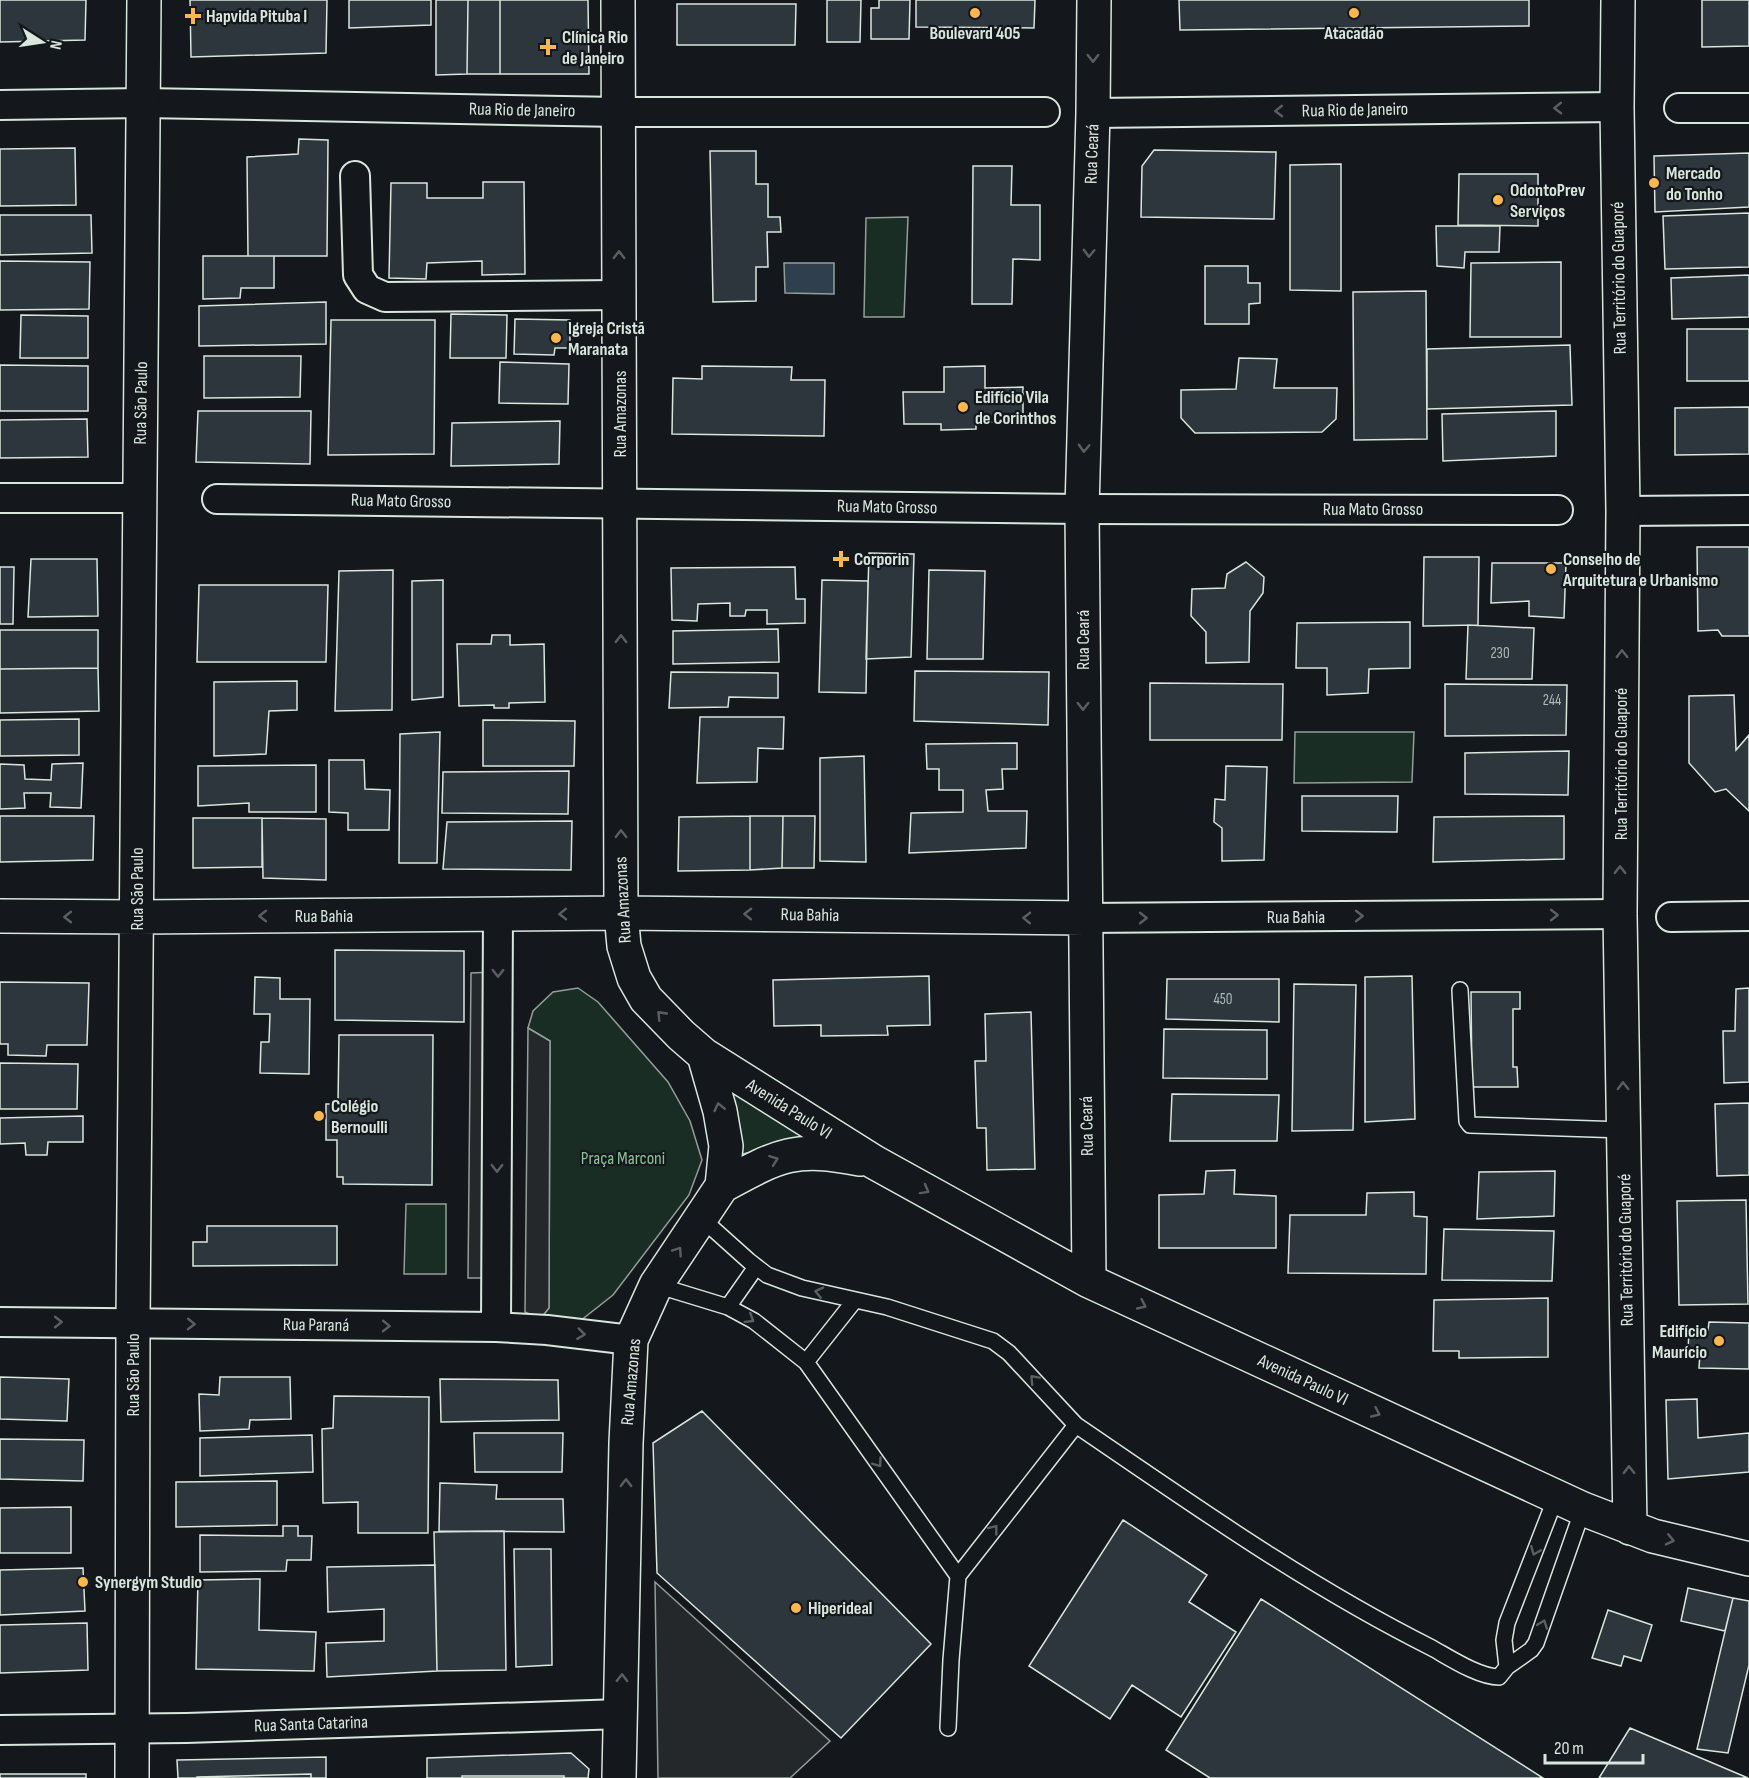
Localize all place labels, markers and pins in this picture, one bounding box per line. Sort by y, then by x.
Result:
place label: Hapvida Pituba I [206,6,307,27]
marker: Boulevard 405 [968,6,982,20]
marker: Atacadão [1347,6,1361,20]
marker: Hapvida Pituba I [184,7,202,25]
place label: Boulevard 405 [929,23,1021,44]
place label: Atacadão [1323,23,1384,44]
place label: Clínica Rio de Janeiro [562,27,628,69]
marker: Clínica Rio de Janeiro [539,38,557,56]
place label: Mercado do Tonho [1666,163,1723,205]
marker: Mercado do Tonho [1647,176,1661,190]
place label: OdontoPrev Serviços [1510,180,1586,222]
marker: OdontoPrev Serviços [1491,193,1505,207]
place label: Igreja Cristã Maranata [568,318,645,360]
marker: Igreja Cristã Maranata [549,331,563,345]
place label: Edifício Vila de Corinthos [975,387,1056,429]
marker: Edifício Vila de Corinthos [956,400,970,414]
place label: Corporin [854,549,909,570]
place label: Conselho de Arquitetura e Urbanismo [1562,549,1718,591]
marker: Corporin [832,550,850,568]
marker: Conselho de Arquitetura e Urbanismo [1544,562,1558,576]
place label: Colégio Bernoulli [331,1096,388,1138]
marker: Colégio Bernoulli [312,1109,326,1123]
place label: Edifício Maurício [1652,1321,1707,1363]
marker: Edifício Maurício [1712,1334,1726,1348]
place label: Synergym Studio [95,1572,202,1593]
marker: Synergym Studio [76,1575,90,1589]
place label: Hiperideal [808,1598,873,1619]
marker: Hiperideal [789,1601,803,1615]

